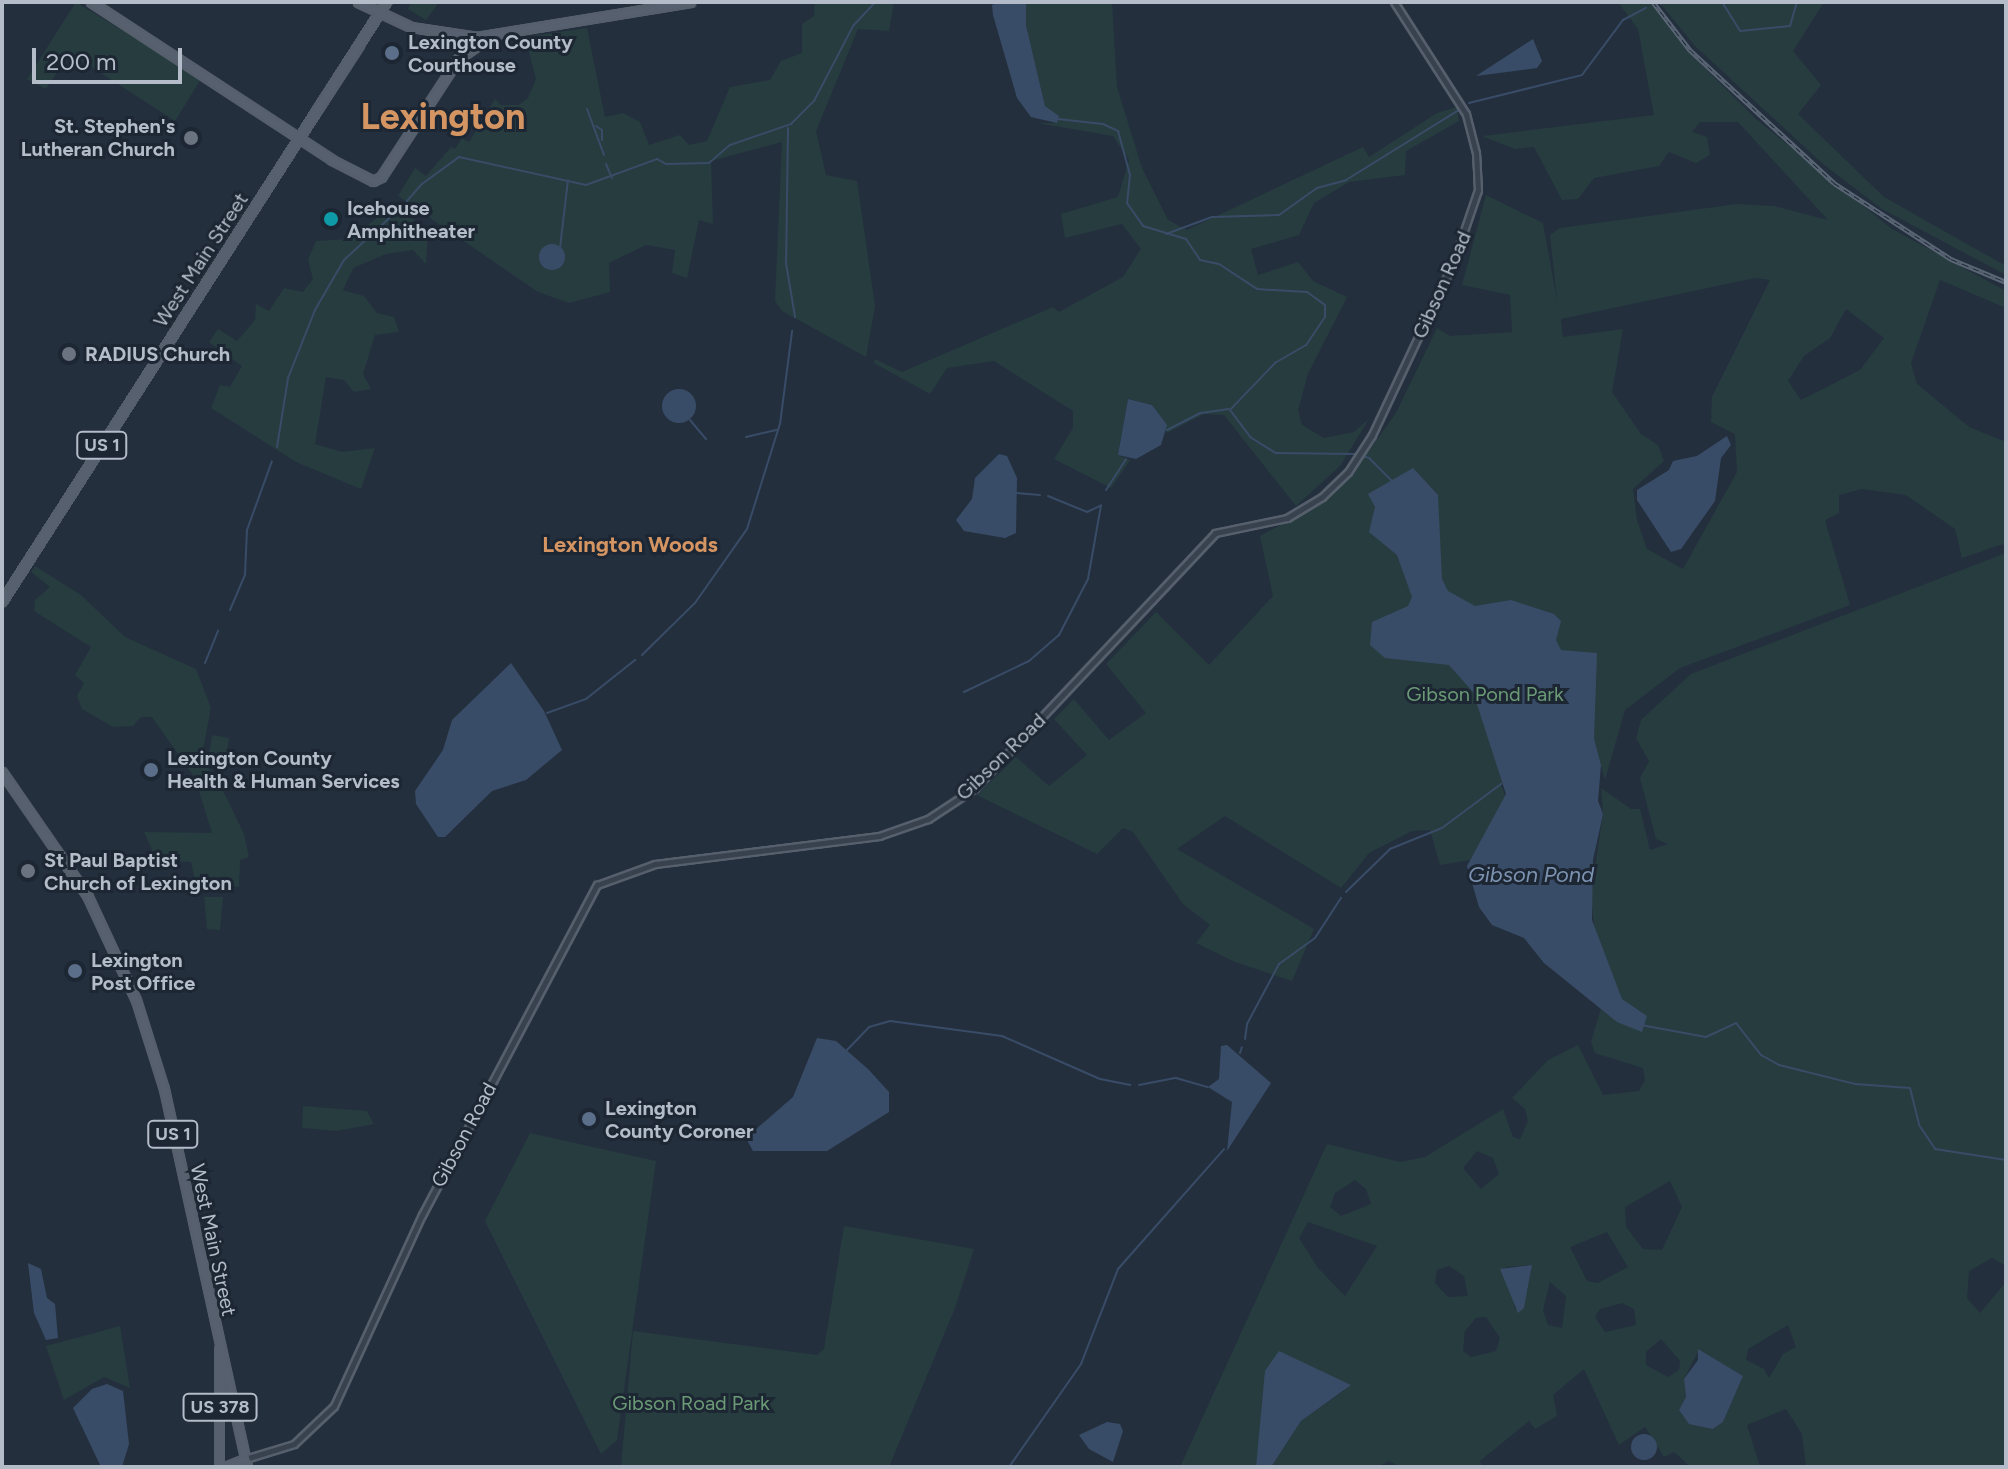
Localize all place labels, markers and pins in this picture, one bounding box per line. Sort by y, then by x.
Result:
place label: Lexington County Courthouse [408,30,573,77]
marker: Lexington County Courthouse [383,44,401,62]
place label: St. Stephen's Lutheran Church [21,114,175,161]
marker: St. Stephen's Lutheran Church [182,129,200,147]
place label: Icehouse Amphitheater [347,196,475,243]
marker: Icehouse Amphitheater [322,210,340,228]
place label: RADIUS Church [85,342,230,366]
marker: RADIUS Church [60,345,78,363]
place label: Lexington County Health & Human Services [167,746,400,793]
marker: Lexington County Health & Human Services [142,761,160,779]
place label: St Paul Baptist Church of Lexington [44,848,232,895]
marker: St Paul Baptist Church of Lexington [19,862,37,880]
place label: Lexington Post Office [91,948,195,995]
marker: Lexington Post Office [66,962,84,980]
place label: Lexington County Coroner [605,1096,753,1143]
marker: Lexington County Coroner [580,1110,598,1128]

